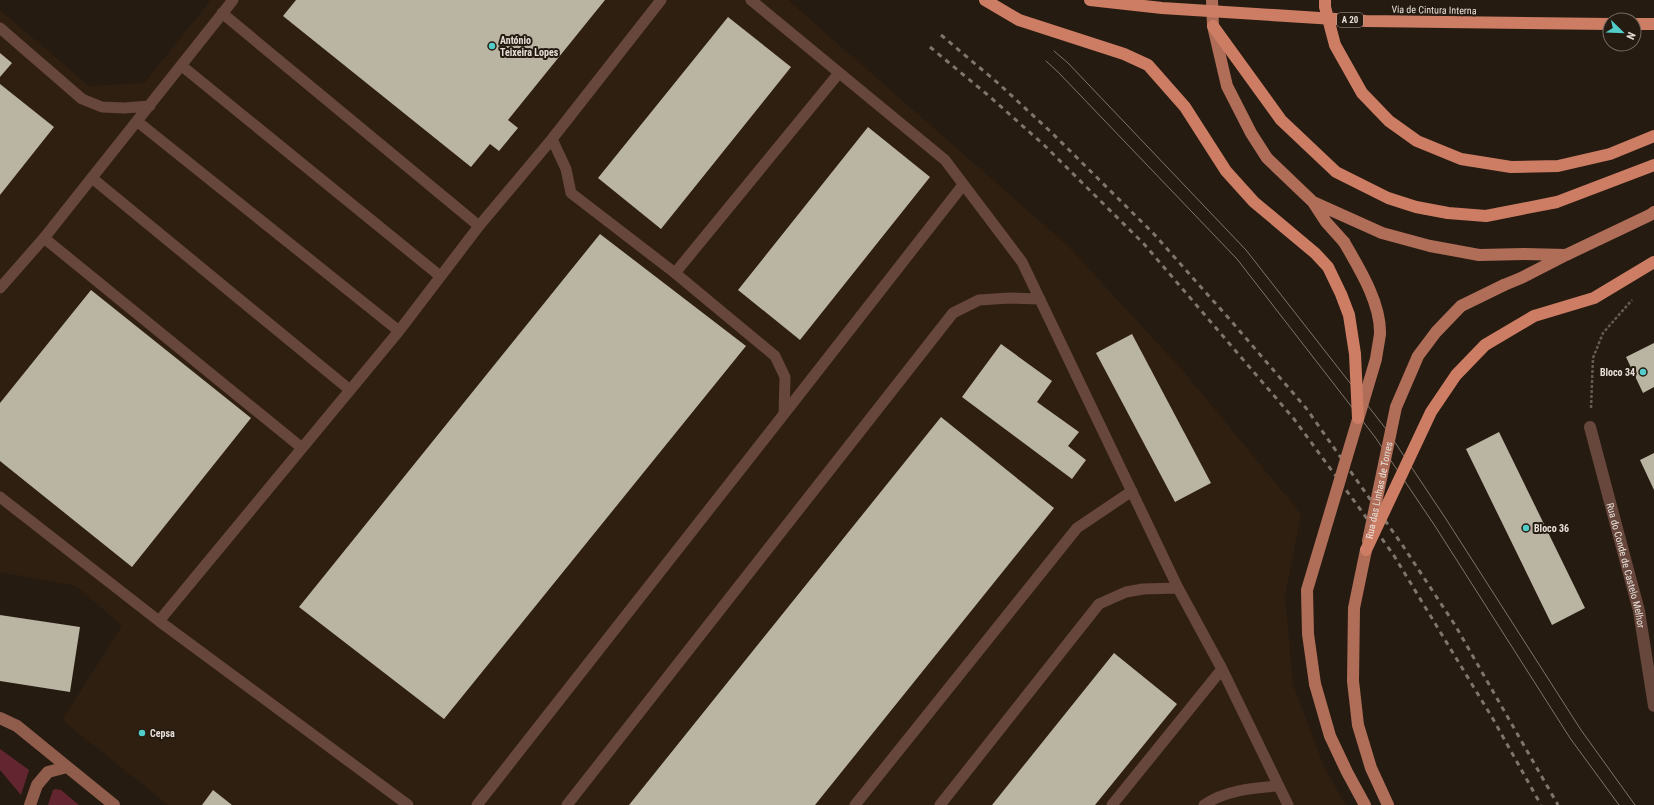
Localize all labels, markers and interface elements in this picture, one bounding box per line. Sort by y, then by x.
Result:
street label: Via de Cintura Interna [1391,4,1477,16]
north arrow [1602,12,1642,52]
road number: A 20 [1337,13,1363,27]
text: N [1623,30,1638,42]
place label: António Teixeira Lopes [500,35,559,58]
marker: António Teixeira Lopes [487,41,497,51]
place label: Bloco 34 [1600,367,1635,378]
marker: Bloco 34 [1638,367,1648,377]
street label: Rua das Linhas de Torres [1363,440,1394,540]
street label: Rua do Conde de Castelo Melhor [1605,502,1647,629]
marker: Bloco 36 [1521,523,1531,533]
place label: Bloco 36 [1534,523,1569,534]
marker: Cepsa [137,728,147,738]
place label: Cepsa [150,728,175,739]

